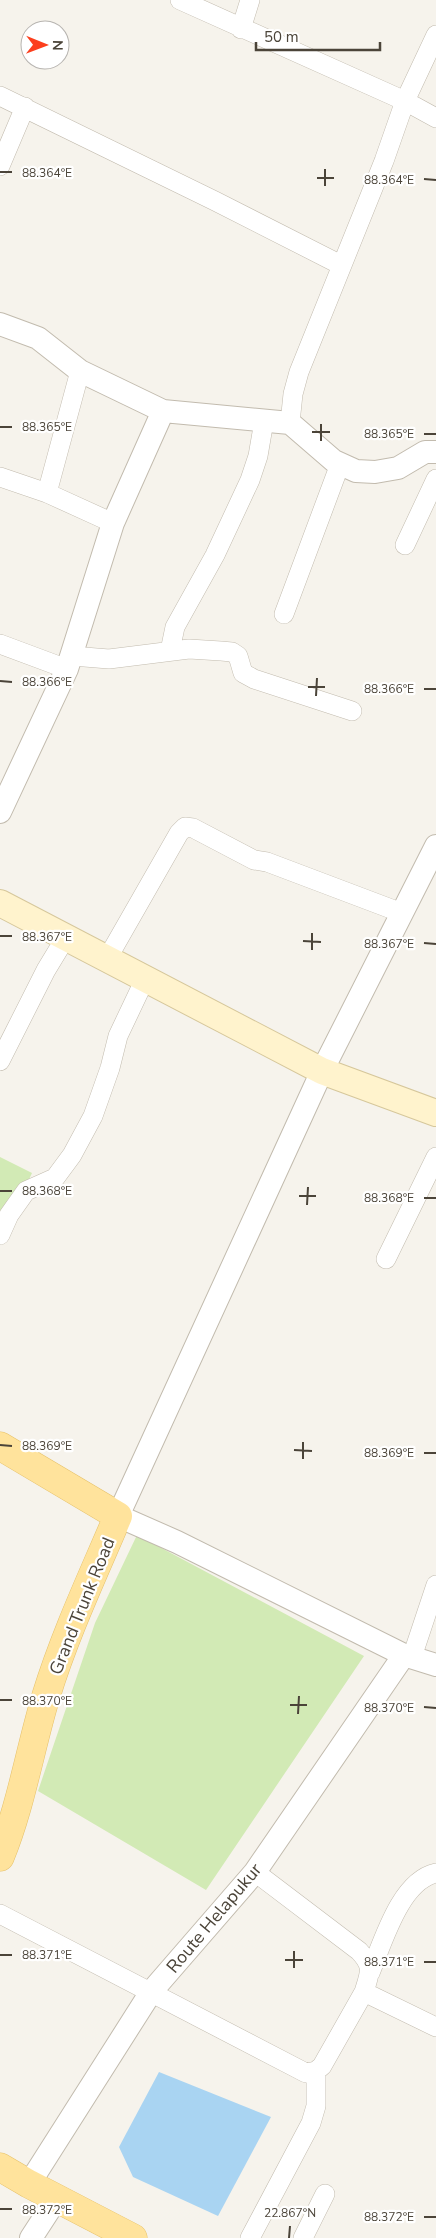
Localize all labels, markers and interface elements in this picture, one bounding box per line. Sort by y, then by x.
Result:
north arrow [20,20,70,70]
scale bar [256,20,380,52]
text: 50 m [264,27,299,47]
text: N [48,40,67,51]
text: 88.364°E [22,165,72,181]
text: 88.364°E [364,172,414,188]
text: 88.365°E [22,419,72,435]
text: 88.365°E [364,426,414,442]
text: 88.366°E [22,674,72,690]
text: 88.366°E [364,681,414,697]
text: 88.367°E [22,929,72,945]
text: 88.367°E [364,936,414,952]
text: 88.368°E [22,1183,72,1199]
text: 88.368°E [364,1190,414,1206]
text: 88.369°E [22,1438,72,1454]
text: 88.369°E [364,1445,414,1461]
street label: Grand Trunk Road [44,1534,120,1678]
text: 88.370°E [22,1693,72,1709]
text: 88.370°E [364,1700,414,1716]
street label: Route Helapukur [161,1858,267,1978]
text: 88.371°E [22,1947,72,1963]
text: 88.371°E [364,1954,414,1970]
text: 88.372°E [22,2202,72,2218]
text: 22.867°N [264,2205,316,2221]
text: 88.372°E [364,2209,414,2225]

